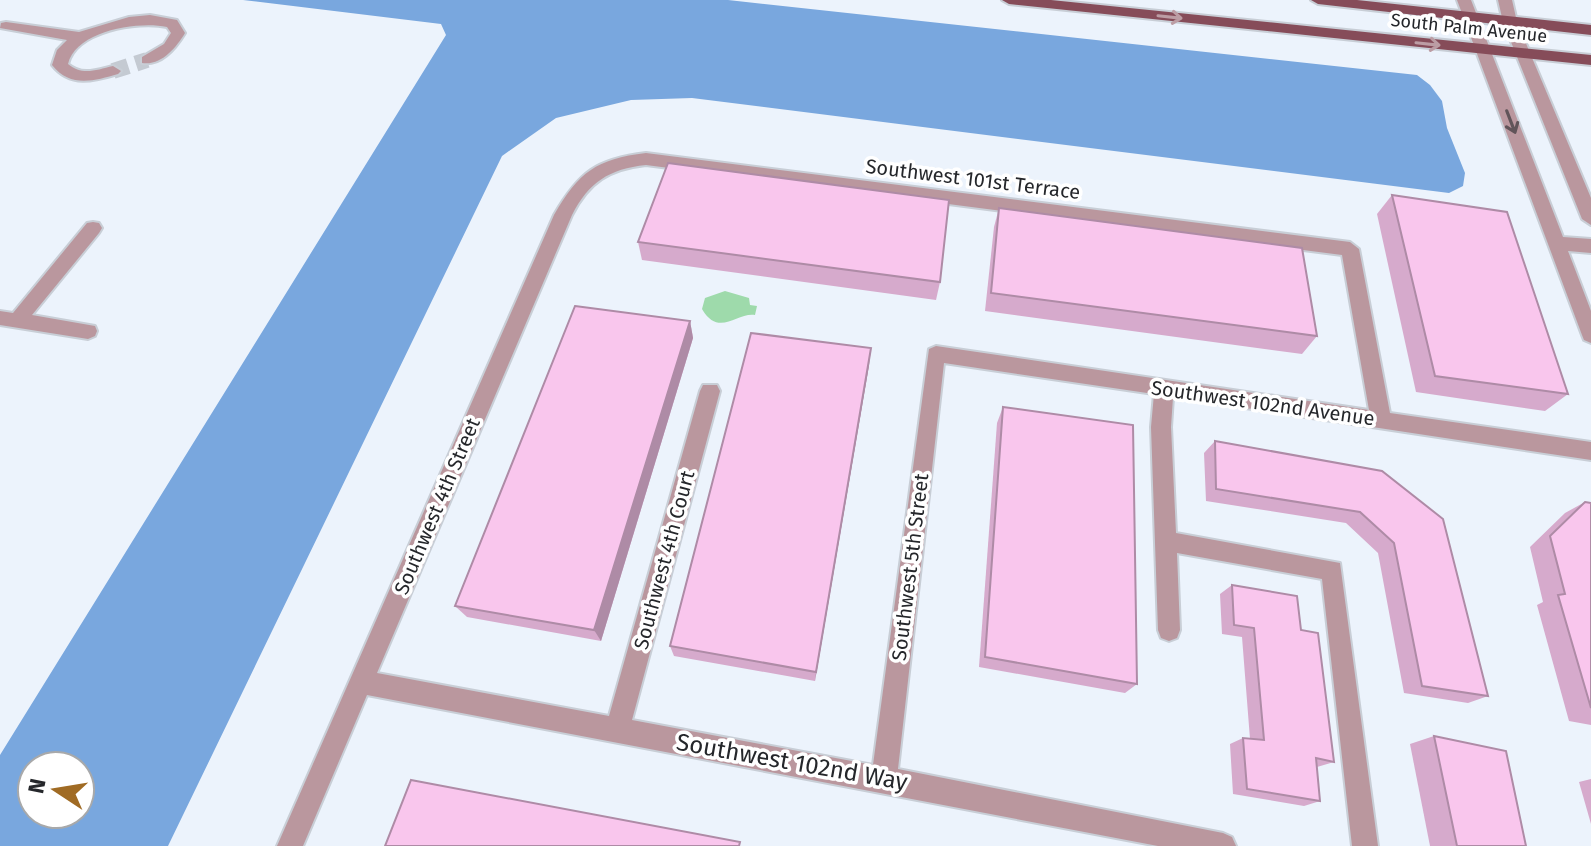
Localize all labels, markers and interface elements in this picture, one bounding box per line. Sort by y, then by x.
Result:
one-way arrow [1156,9,1183,24]
street label: South Palm Avenue [1390,9,1548,47]
one-way arrow [1414,36,1441,51]
one-way arrow [1505,109,1519,134]
street label: Southwest 101st Terrace [864,154,1082,204]
street label: Southwest 102nd Avenue [1150,375,1376,431]
street label: Southwest 4th Street [389,413,485,598]
street label: Southwest 4th Court [629,467,700,652]
street label: Southwest 5th Street [887,471,934,662]
street label: Southwest 102nd Way [674,728,910,796]
north arrow [16,750,96,830]
text: N [22,776,52,796]

